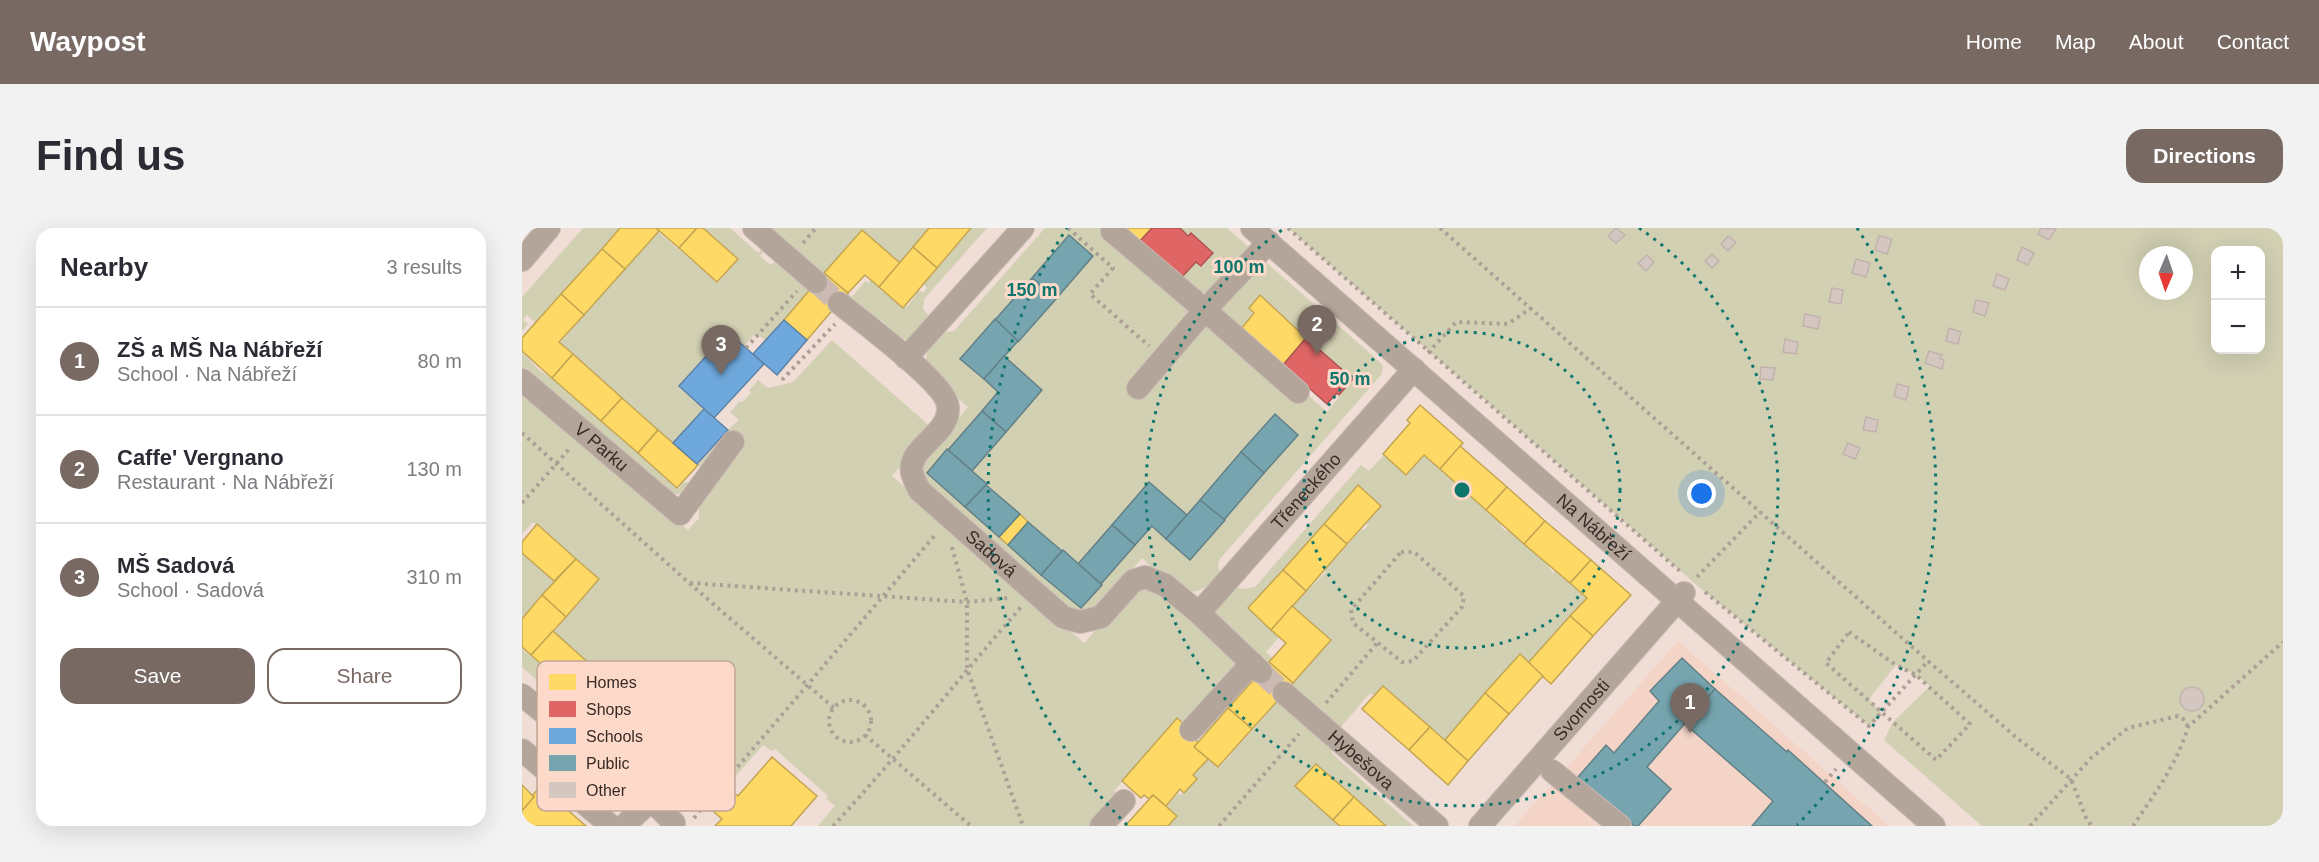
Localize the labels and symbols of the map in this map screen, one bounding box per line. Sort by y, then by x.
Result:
north arrow [2139,246,2193,300]
text: 100 m [1213,257,1265,277]
text: 150 m [1006,280,1058,300]
pin: 2 [1298,306,1336,355]
pin: 3 [702,326,740,375]
text: 50 m [1329,369,1371,389]
street label: V Parku [570,419,632,476]
street label: Třeneckého [1267,449,1345,534]
your location [1687,479,1716,508]
centre of rings [1452,480,1472,500]
street label: Na Nábřeží [1553,490,1634,565]
street label: Sadová [962,526,1021,582]
legend [537,661,735,811]
text: Homes [586,674,637,691]
street label: Svornosti [1549,675,1614,745]
pin: 1 [1670,684,1710,733]
text: Shops [586,701,631,718]
street label: Hybešova [1324,726,1398,794]
text: Schools [586,728,643,745]
text: Public [586,755,630,772]
text: Other [586,782,627,799]

